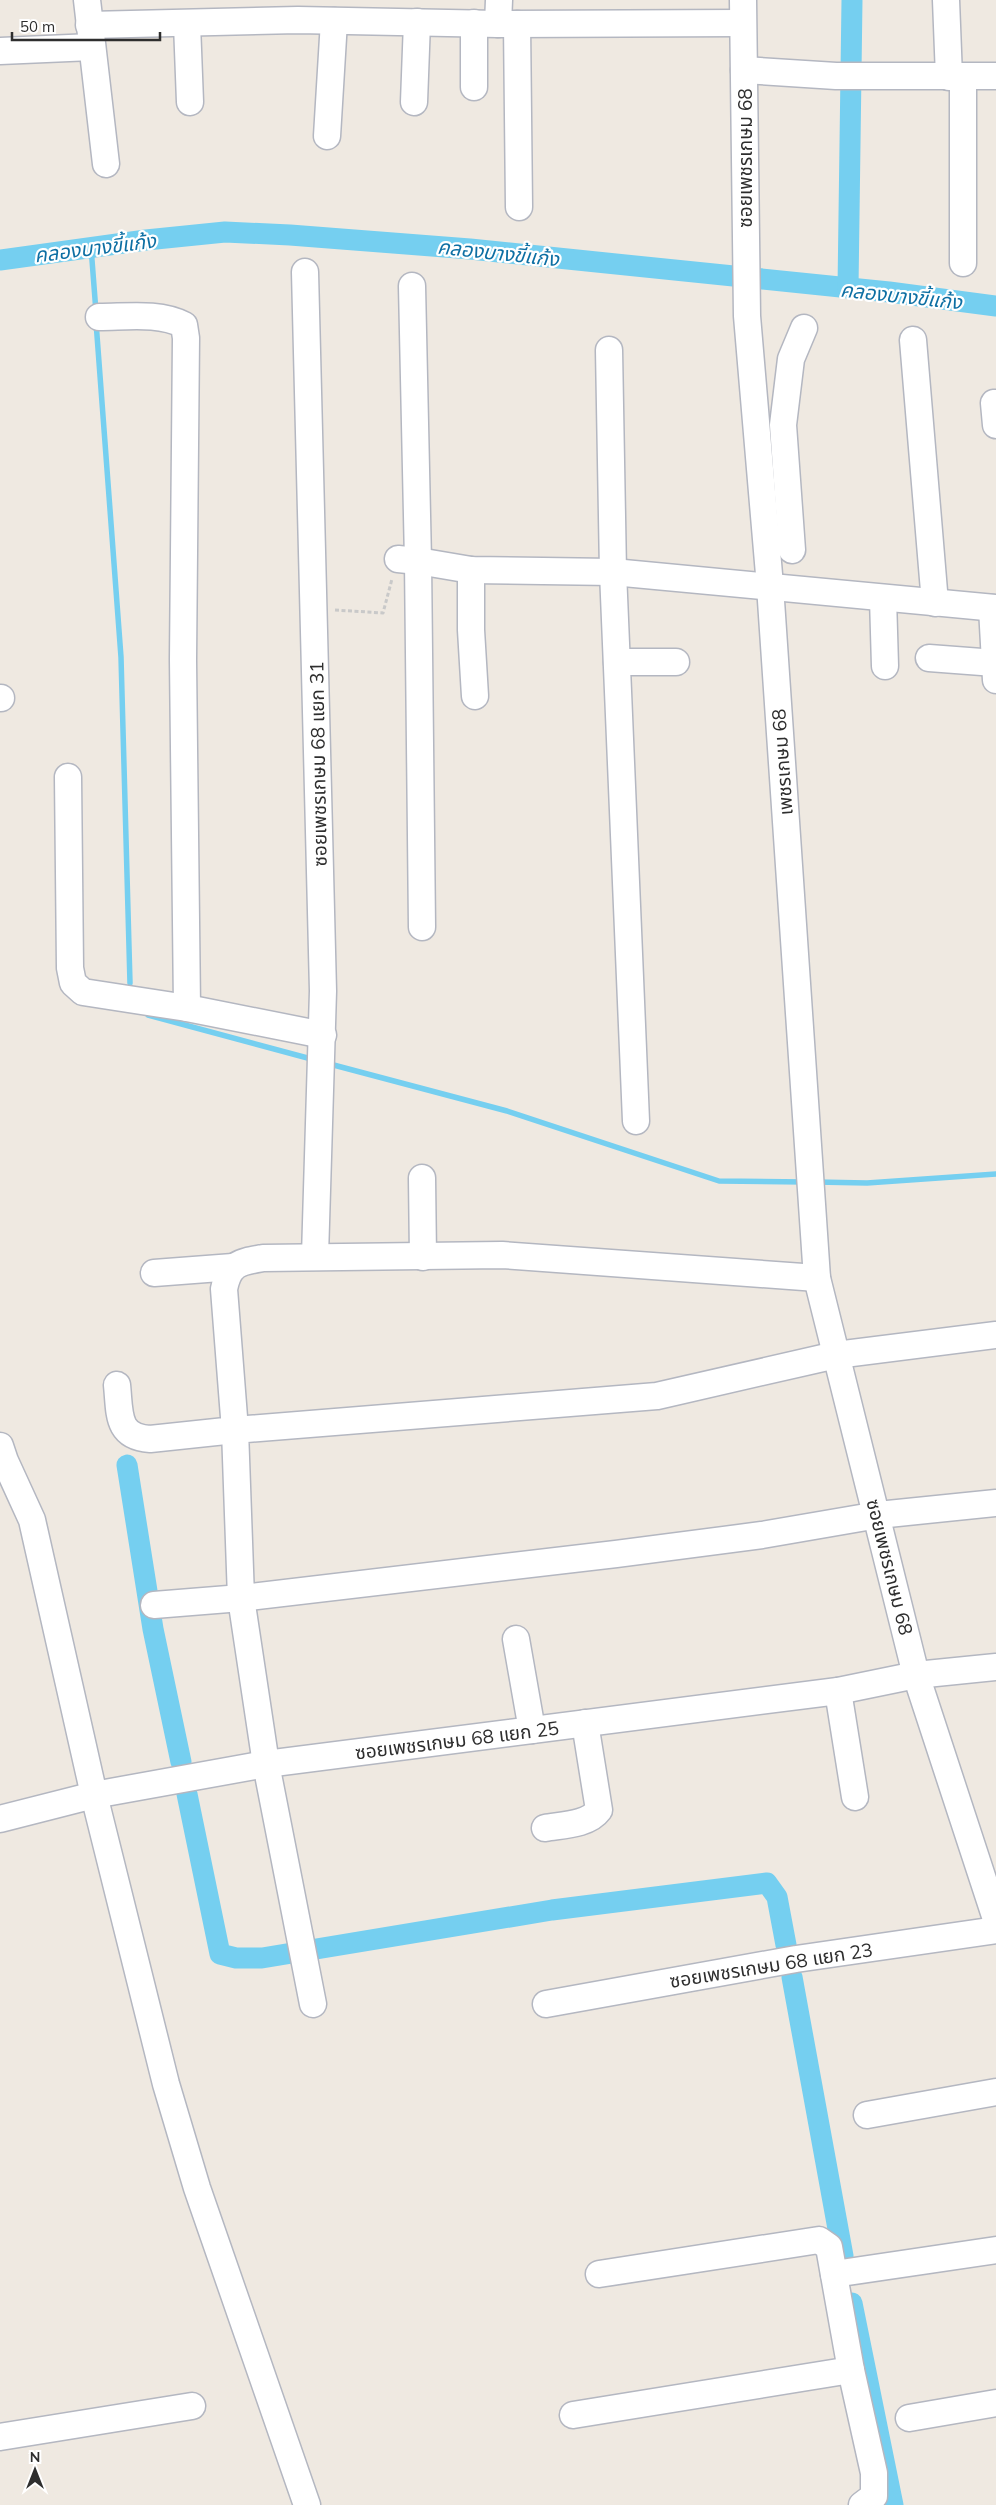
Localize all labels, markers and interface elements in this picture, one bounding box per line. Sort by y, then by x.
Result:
scale bar [12,10,160,42]
text: 50 m [20,17,55,36]
street label: ซอยเพชรเกษม 68 [733,88,757,228]
water label: คลองบางขี้แก้ง [33,227,158,267]
water label: คลองบางขี้แก้ง [436,233,561,271]
water label: คลองบางขี้แก้ง [839,276,964,314]
street label: ซอยเพชรเกษม 68 แยก 31 [304,661,332,867]
street label: เพชรเกษม 68 [766,708,798,816]
street label: ซอยเพชรเกษม 68 [861,1496,919,1638]
street label: ซอยเพชรเกษม 68 แยก 25 [354,1716,560,1764]
street label: ซอยเพชรเกษม 68 แยก 23 [668,1937,874,1993]
north arrow [10,2445,60,2495]
text: N [30,2448,40,2466]

